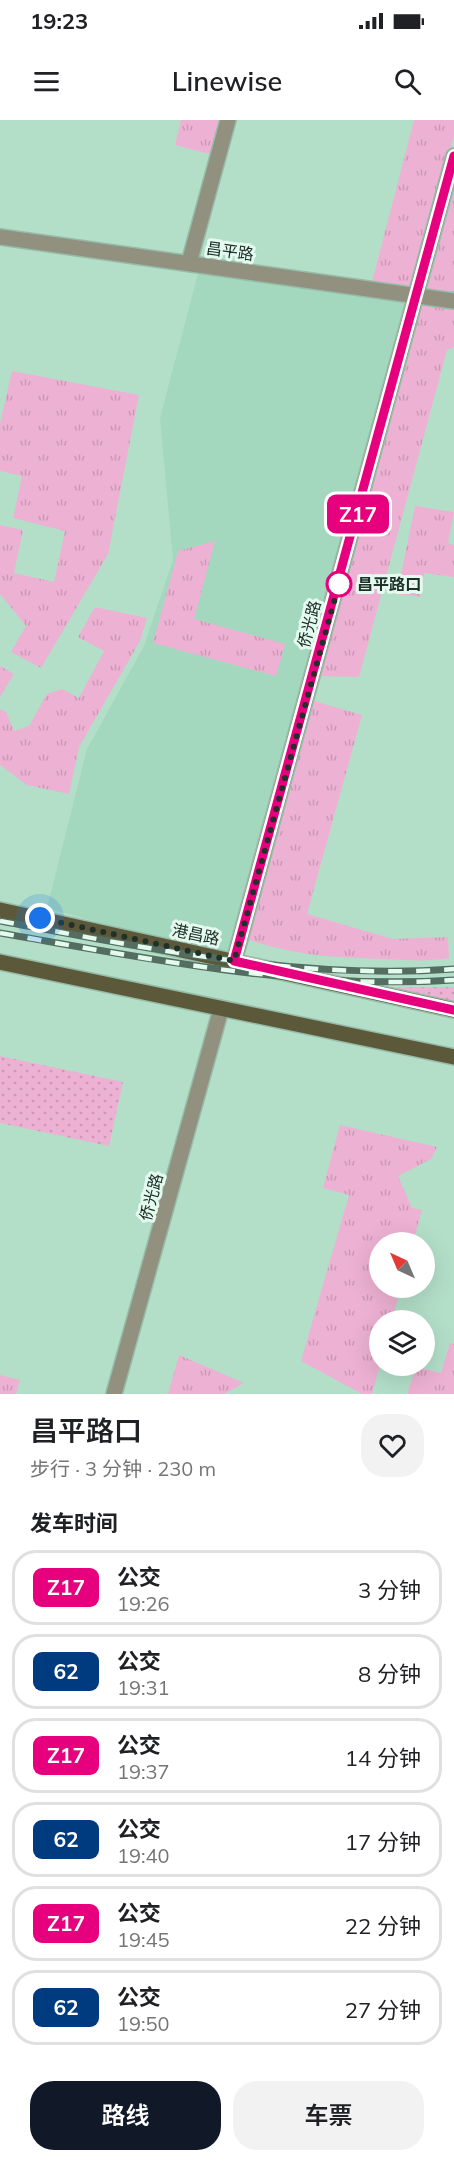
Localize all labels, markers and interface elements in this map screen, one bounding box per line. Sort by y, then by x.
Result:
text: 19:23 [30,7,88,35]
text: Linewise [172,64,282,98]
icon: menu [30,65,63,98]
icon: search [391,65,424,98]
street label: 昌平路 [205,238,255,264]
line badge: Z17 [324,494,392,534]
text: Z17 [339,501,377,527]
marker: 昌平路口 [326,571,352,597]
place label: 昌平路口 [357,574,421,594]
street label: 侨光路 [293,598,325,650]
your location [25,903,55,933]
street label: 港昌路 [170,919,222,949]
street label: 侨光路 [135,1171,167,1223]
north arrow [369,1232,435,1298]
map controls [369,1232,435,1376]
button: layers [369,1310,435,1376]
text: 昌平路口 [30,1413,142,1448]
button: heart [361,1414,424,1477]
text: 步行 · 3 分钟 · 230 m [30,1456,216,1481]
text: 发车时间 [30,1509,118,1537]
text: 公交 [117,1563,161,1591]
text: Z17 [47,1574,85,1600]
text: 3 分钟 [358,1576,421,1604]
text: 19:26 [117,1591,170,1616]
text: 公交 [117,1647,161,1675]
text: 62 [53,1658,79,1684]
text: 8 分钟 [358,1660,421,1688]
text: 19:31 [117,1675,170,1700]
text: 公交 [117,1731,161,1759]
text: Z17 [47,1742,85,1768]
text: 14 分钟 [345,1744,421,1772]
text: 19:37 [117,1759,170,1784]
text: 公交 [117,1815,161,1843]
text: 62 [53,1826,79,1852]
text: 17 分钟 [345,1828,421,1856]
text: 19:40 [117,1843,170,1868]
text: 公交 [117,1899,161,1927]
text: Z17 [47,1910,85,1936]
text: 22 分钟 [345,1912,421,1940]
text: 19:45 [117,1927,170,1952]
text: 公交 [117,1983,161,2011]
text: 62 [53,1994,79,2020]
text: 27 分钟 [345,1996,421,2024]
text: 19:50 [117,2011,170,2036]
button: 路线 [30,2081,221,2150]
button: 车票 [233,2081,424,2150]

